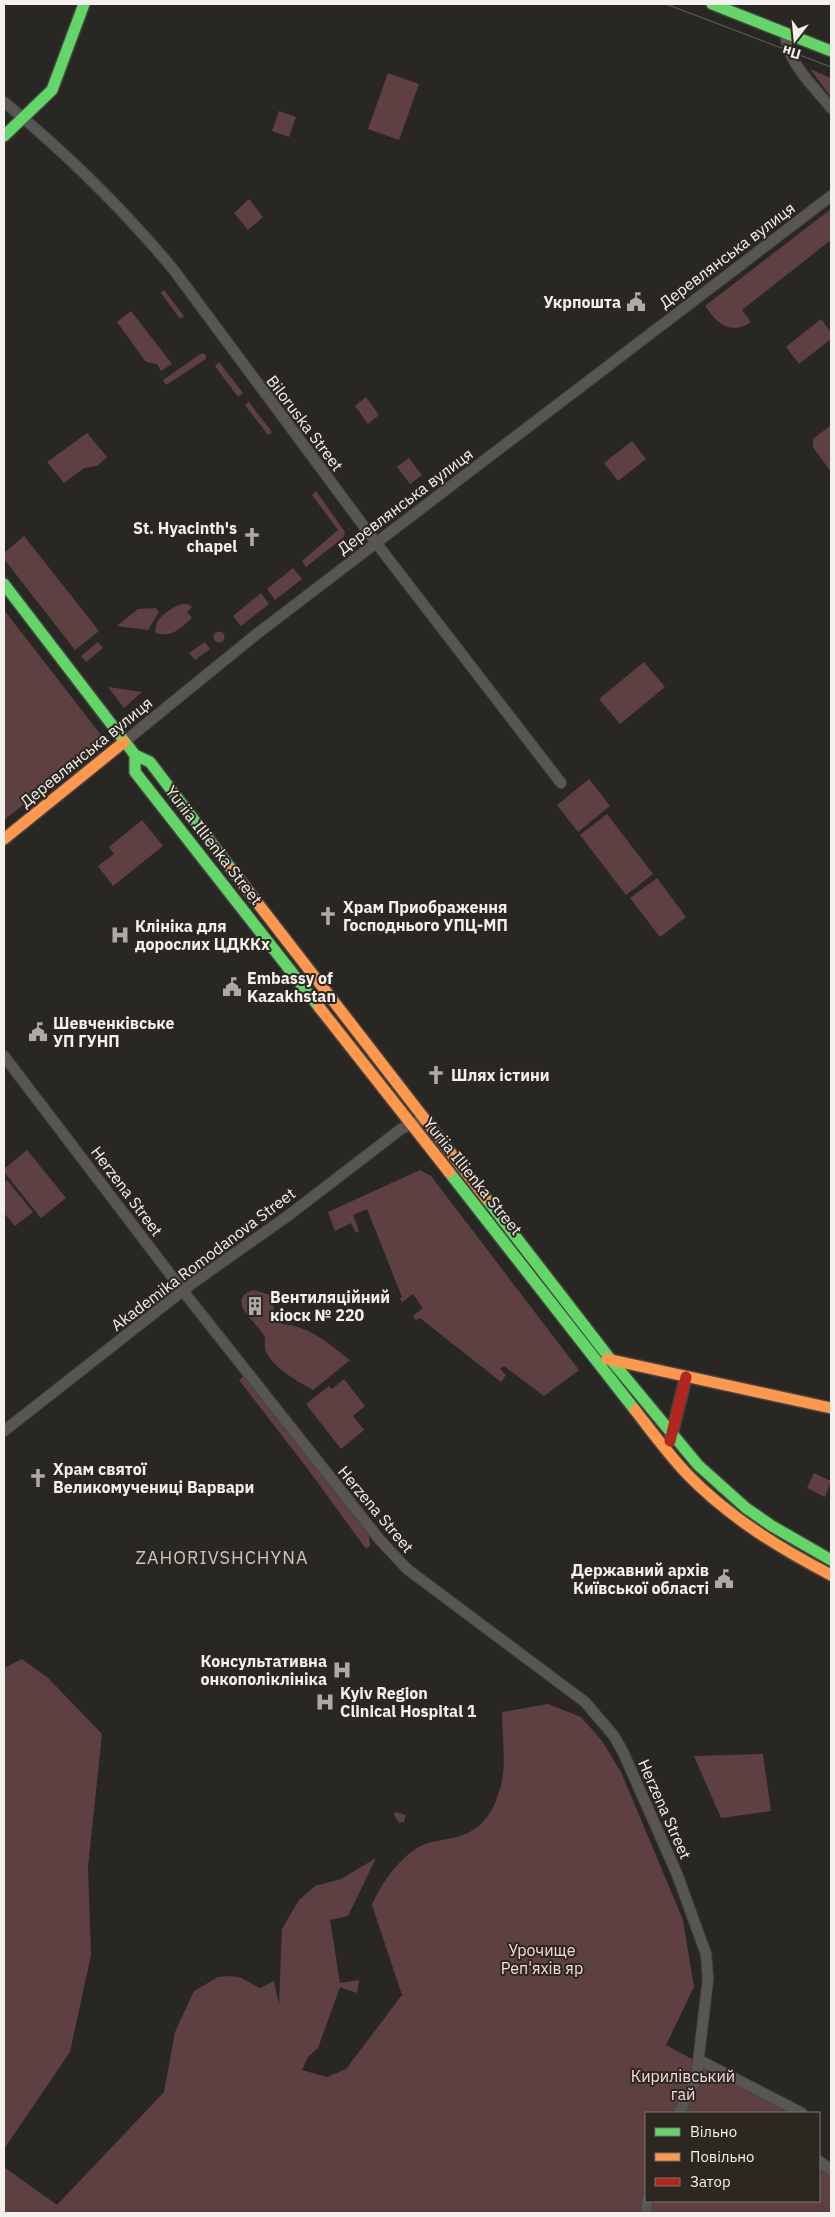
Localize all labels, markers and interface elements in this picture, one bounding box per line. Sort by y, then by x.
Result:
north arrow [770,15,820,65]
text: Пн [780,41,803,64]
street label: Деревлянська вулиця [655,197,799,313]
public building icon: Укрпошта [625,291,647,313]
place label: Укрпошта [544,292,621,312]
street label: Biloruska Street [262,371,348,475]
street label: Деревлянська вулиця [333,443,477,559]
place label: St. Hyacinth's chapel [133,518,237,556]
church icon: St. Hyacinth's chapel [241,526,263,548]
street label: Деревлянська вулиця [16,692,156,812]
street label: Yuriia Illienka Street [161,781,267,909]
place label: Храм Приображення Господнього УПЦ-МП [343,897,508,935]
church icon: Храм Приображення Господнього УПЦ-МП [317,905,339,927]
place label: Клініка для дорослих ЦДККх [135,916,270,954]
hospital icon: Клініка для дорослих ЦДККх [109,924,131,946]
place label: Embassy of Kazakhstan [247,968,336,1006]
public building icon: Embassy of Kazakhstan [221,976,243,998]
place label: Шевченківське УП ГУНП [53,1013,174,1051]
public building icon: Шевченківське УП ГУНП [27,1021,49,1043]
church icon: Шлях істини [425,1064,447,1086]
place label: Шлях істини [451,1065,550,1085]
street label: Yuriia Illienka Street [419,1113,527,1239]
street label: Herzena Street [87,1142,167,1240]
street label: Akademika Romodanova Street [107,1183,299,1335]
place label: Вентиляційний кіоск № 220 [270,1287,390,1325]
building icon: Вентиляційний кіоск № 220 [244,1295,266,1317]
place label: Храм святої Великомучениці Варвари [53,1459,254,1497]
street label: Herzena Street [334,1461,418,1557]
church icon: Храм святої Великомучениці Варвари [27,1467,49,1489]
district label: ZAHORIVSHCHYNA [136,1546,308,1569]
place label: Державний архів Київської області [571,1560,709,1598]
public building icon: Державний архів Київської області [713,1568,735,1590]
place label: Консультативна онкополіклініка [201,1651,327,1689]
hospital icon: Консультативна онкополіклініка [331,1659,353,1681]
place label: Kyiv Region Clinical Hospital 1 [340,1683,477,1721]
hospital icon: Kyiv Region Clinical Hospital 1 [314,1691,336,1713]
street label: Herzena Street [634,1756,696,1862]
park label: Урочище Реп'яхів яр [501,1940,583,1978]
park label: Кирилівський гай [631,2066,735,2104]
legend [645,2112,820,2202]
text: Вільно [690,2122,737,2141]
text: Повільно [690,2147,754,2166]
text: Затор [690,2172,731,2191]

